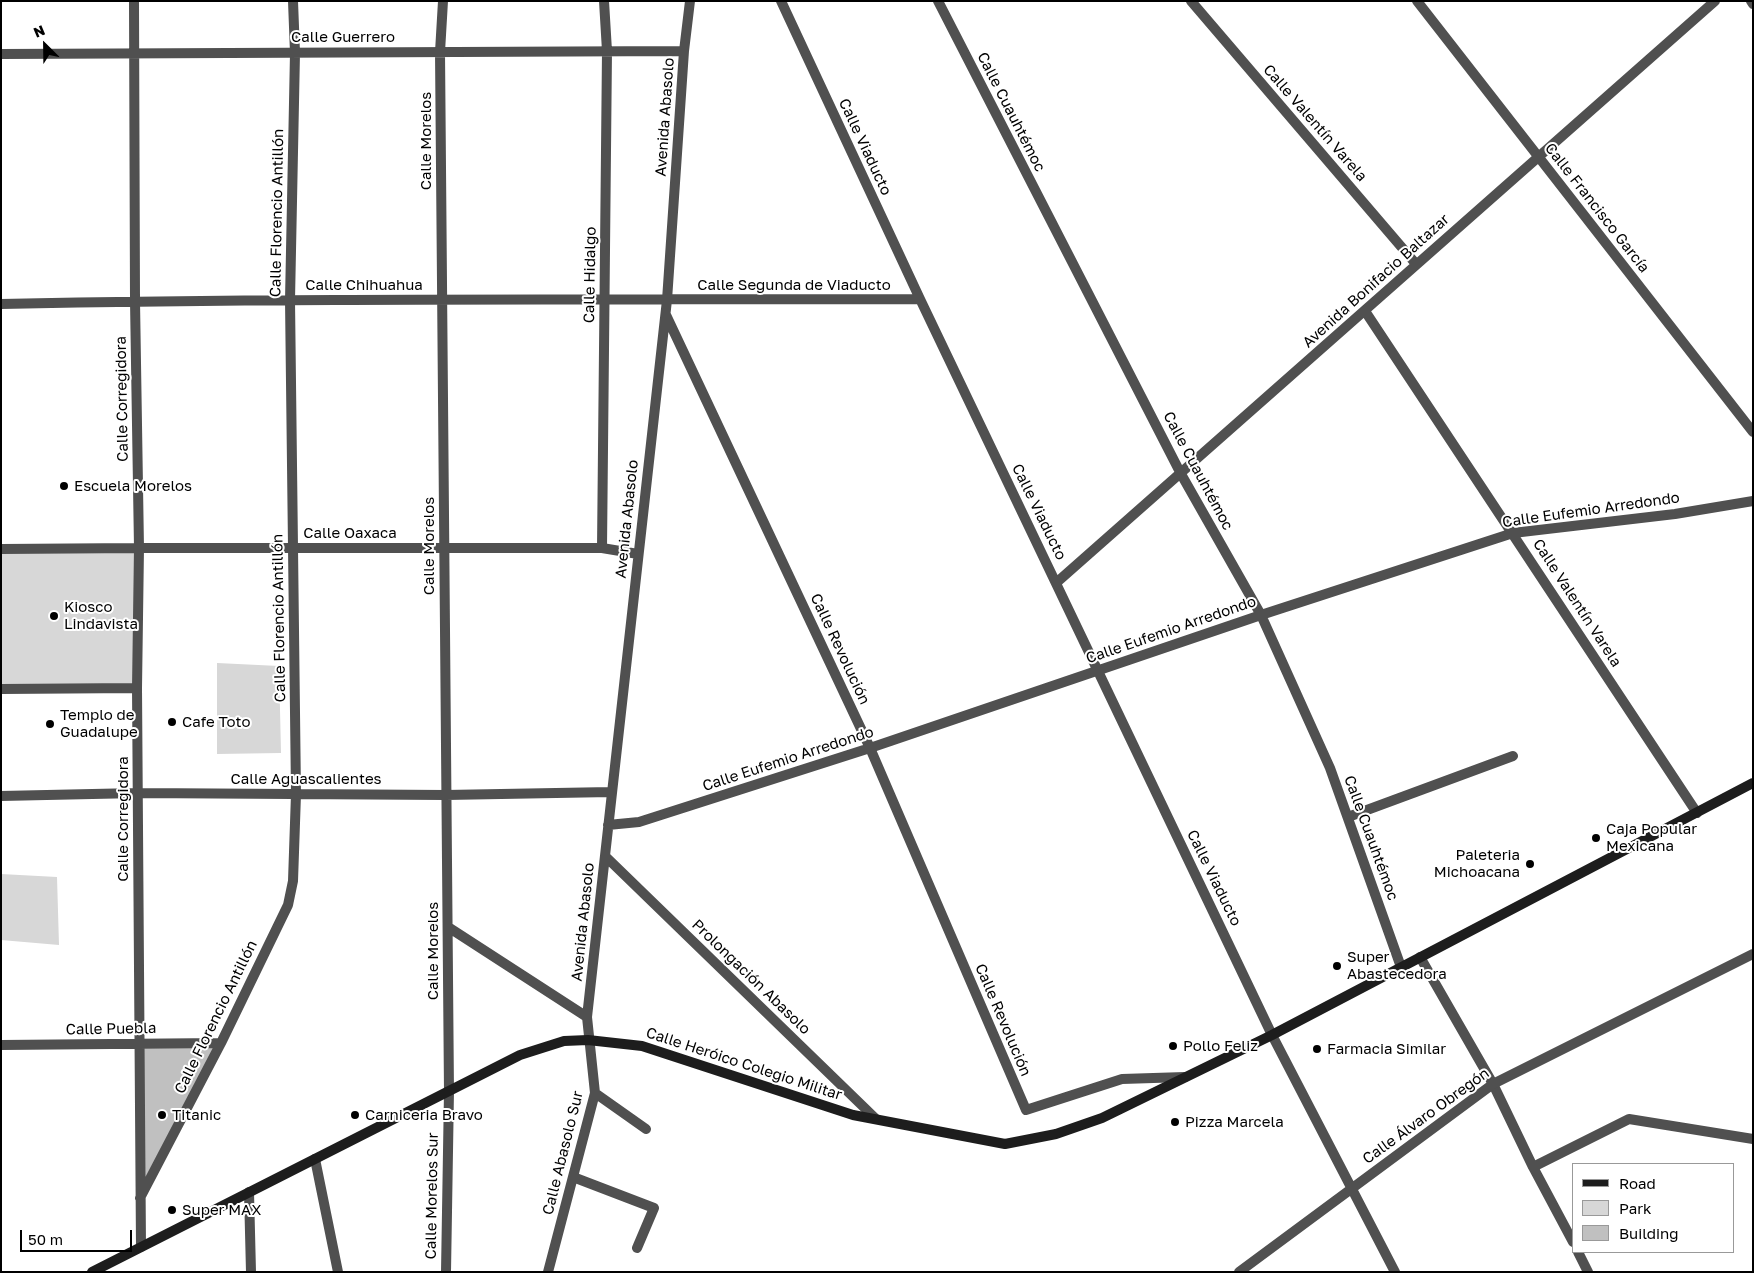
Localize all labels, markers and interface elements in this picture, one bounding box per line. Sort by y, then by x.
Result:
north arrow [20,20,70,70]
text: N [31,21,47,41]
street label: Calle Guerrero [291,28,395,46]
street label: Calle Cuauhtémoc [973,49,1049,175]
street label: Avenida Abasolo [652,57,678,177]
street label: Calle Valentín Varela [1259,61,1371,185]
street label: Calle Morelos [417,92,435,190]
street label: Calle Viaducto [835,96,895,198]
street label: Calle Florencio Antillón [267,129,287,297]
street label: Calle Francisco García [1541,140,1653,276]
street label: Avenida Bonifacio Baltazar [1299,210,1453,352]
street label: Calle Hidalgo [580,227,600,323]
street label: Calle Chihuahua [305,276,423,294]
street label: Calle Segunda de Viaducto [697,276,891,294]
street label: Calle Corregidora [112,336,132,462]
street label: Calle Cuauhtémoc [1159,409,1237,533]
street label: Avenida Abasolo [612,459,642,579]
street label: Calle Viaducto [1008,461,1070,563]
place label: Escuela Morelos [74,477,192,495]
marker: Escuela Morelos [58,480,70,492]
street label: Calle Eufemio Arredondo [1501,489,1681,531]
street label: Calle Morelos [420,497,438,595]
street label: Calle Oaxaca [303,524,397,542]
street label: Calle Florencio Antillón [269,534,289,702]
street label: Calle Valentín Varela [1529,536,1625,670]
street label: Calle Revolución [806,591,874,707]
street label: Calle Eufemio Arredondo [1084,592,1258,668]
place label: Kiosco Lindavista [64,598,138,633]
marker: Kiosco Lindavista [48,610,60,622]
place label: Templo de Guadalupe [60,706,138,741]
place label: Cafe Toto [182,713,250,731]
marker: Cafe Toto [166,716,178,728]
marker: Templo de Guadalupe [44,718,56,730]
street label: Calle Eufemio Arredondo [700,723,876,795]
street label: Calle Corregidora [114,756,132,882]
street label: Calle Aguascalientes [230,770,382,788]
street label: Calle Cuauhtémoc [1340,773,1402,903]
place label: Caja Popular Mexicana [1606,820,1697,855]
street label: Calle Viaducto [1183,827,1245,929]
marker: Caja Popular Mexicana [1590,832,1602,844]
place label: Paleteria Michoacana [1434,846,1520,881]
marker: Paleteria Michoacana [1524,858,1536,870]
street label: Avenida Abasolo [568,862,598,982]
street label: Calle Morelos [424,902,442,1000]
street label: Prolongación Abasolo [688,916,814,1038]
street label: Calle Florencio Antillón [171,937,261,1097]
place label: Super Abastecedora [1347,948,1447,983]
marker: Super Abastecedora [1331,960,1343,972]
street label: Calle Revolución [971,961,1035,1079]
street label: Calle Puebla [66,1019,156,1039]
street label: Calle Heróico Colegio Militar [644,1024,844,1104]
place label: Pollo Feliz [1183,1037,1258,1055]
marker: Pollo Feliz [1167,1040,1179,1052]
place label: Farmacia Similar [1327,1040,1446,1058]
marker: Farmacia Similar [1311,1043,1323,1055]
street label: Calle Álvaro Obregón [1359,1064,1493,1168]
street label: Calle Abasolo Sur [539,1089,587,1217]
place label: Titanic [172,1106,221,1124]
place label: Carniceria Bravo [365,1106,483,1124]
marker: Titanic [156,1109,168,1121]
marker: Carniceria Bravo [349,1109,361,1121]
place label: Pizza Marcela [1185,1113,1284,1131]
marker: Pizza Marcela [1169,1116,1181,1128]
street label: Calle Morelos Sur [422,1132,442,1260]
legend [1572,1163,1734,1253]
text: Road [1619,1174,1656,1192]
text: Park [1619,1199,1651,1217]
place label: Super MAX [182,1201,261,1219]
marker: Super MAX [166,1204,178,1216]
scale bar [22,1220,135,1252]
text: Building [1619,1224,1679,1242]
text: 50 m [28,1230,63,1248]

